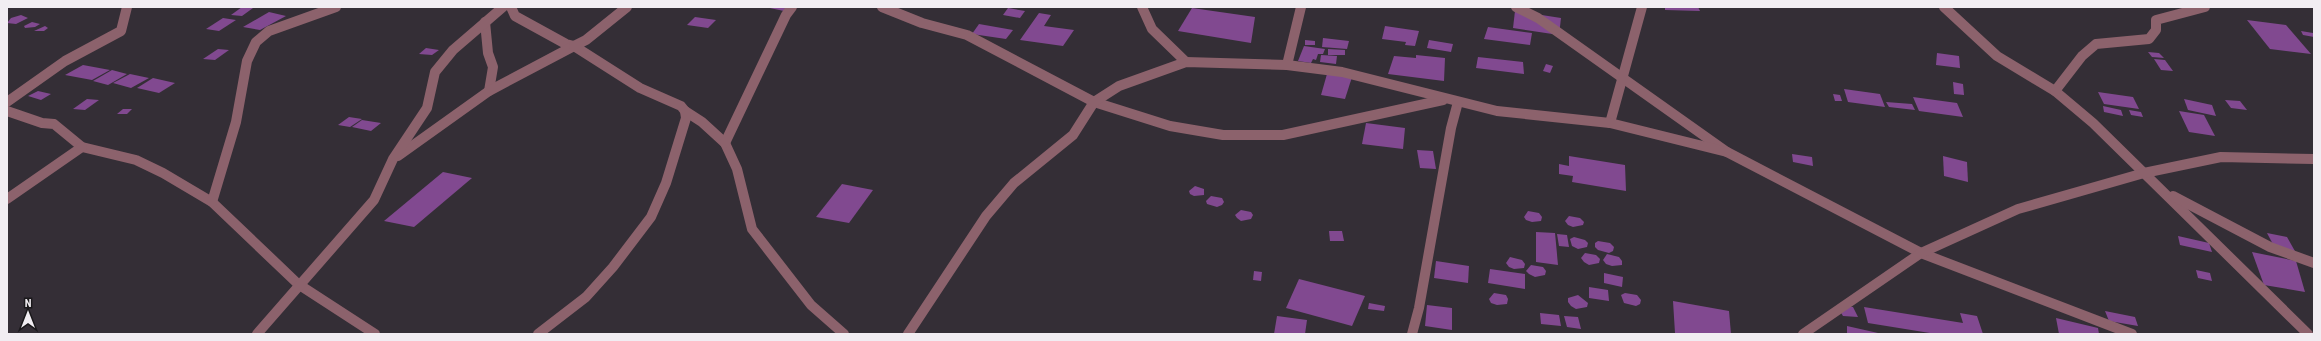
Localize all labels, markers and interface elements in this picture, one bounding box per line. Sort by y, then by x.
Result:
north arrow [8,293,48,333]
text: N [25,297,32,310]

